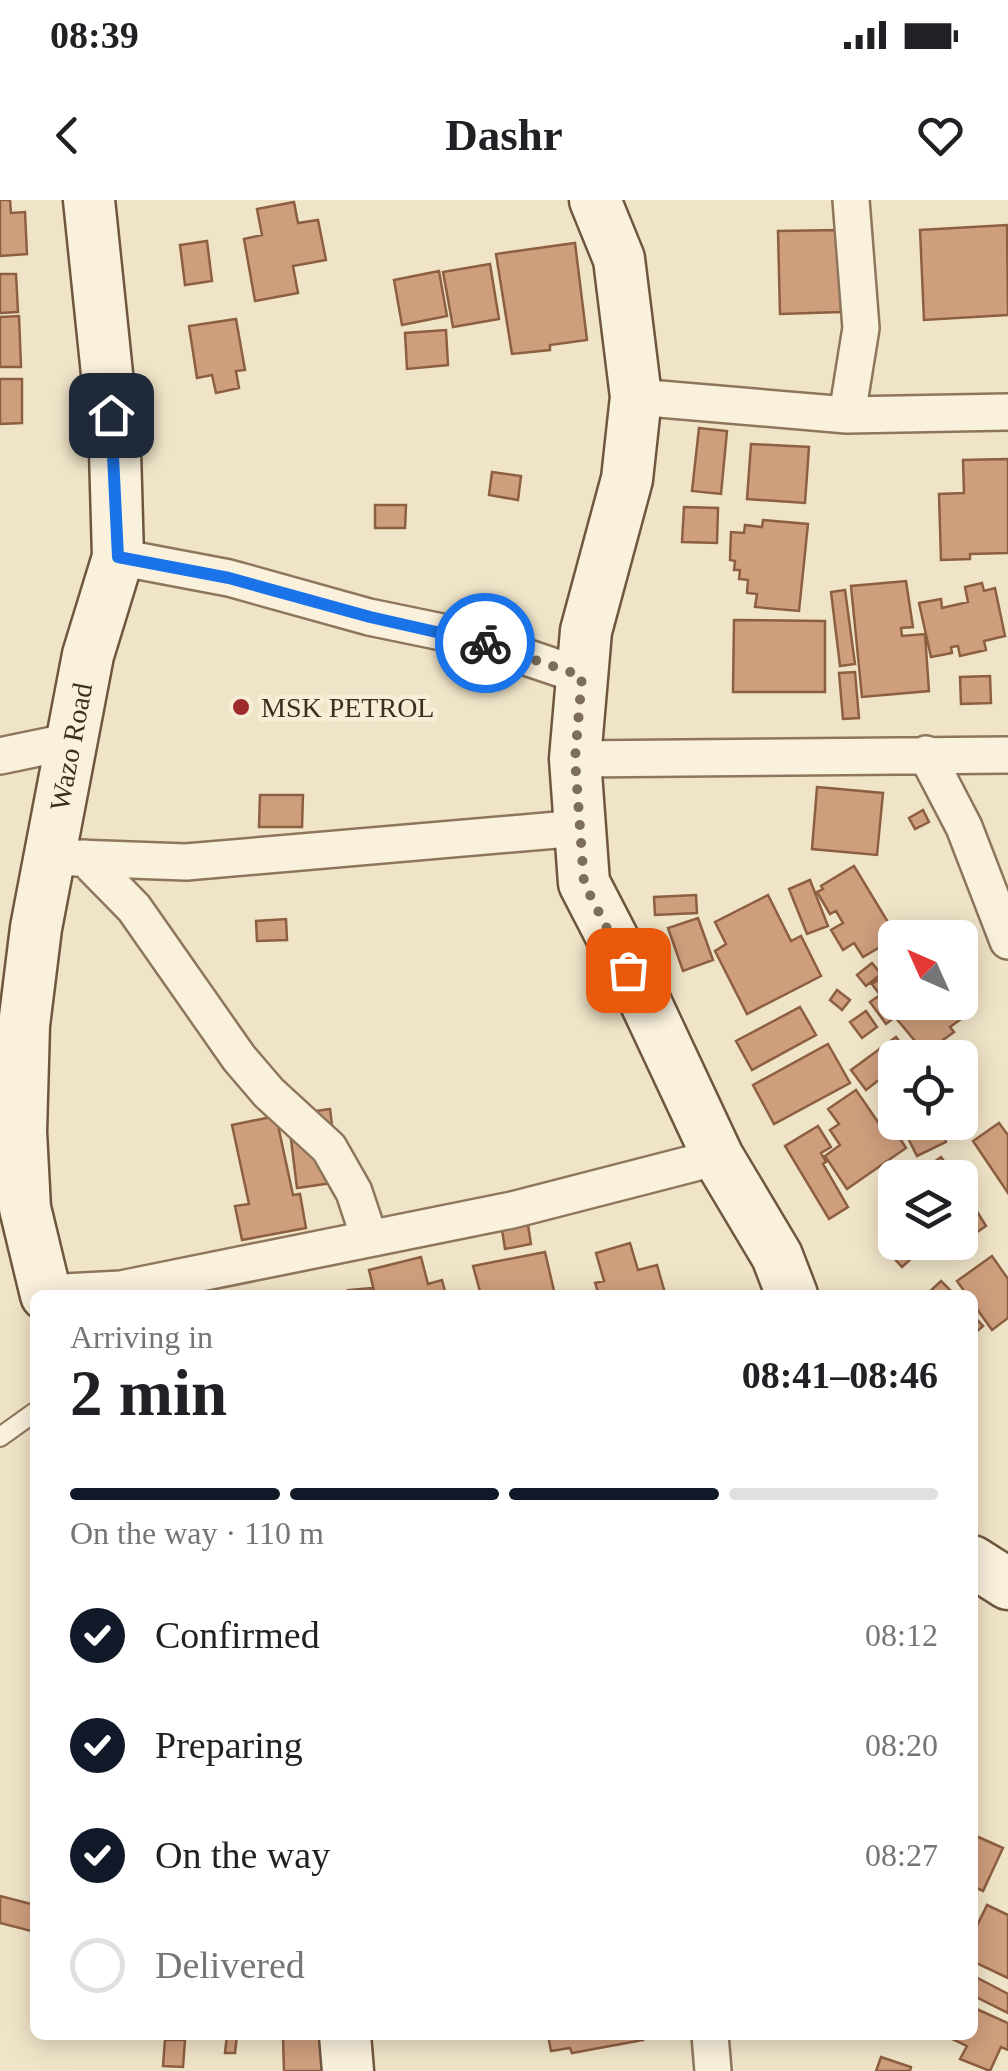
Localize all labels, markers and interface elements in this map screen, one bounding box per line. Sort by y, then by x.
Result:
text: 08:39 [50,14,139,56]
icon: back [40,108,95,163]
icon: heart [913,108,968,163]
text: Dashr [445,110,563,160]
pin [69,373,154,458]
icon: home [84,388,139,443]
courier [435,593,535,693]
icon: bike [458,616,513,671]
street label: Wazo Road [44,680,98,813]
place label: MSK PETROL [261,692,434,723]
marker: MSK PETROL [230,696,252,718]
north arrow [878,920,978,1020]
map controls [878,920,978,1260]
pin [586,928,671,1013]
icon: bag [601,943,656,998]
button: locate [878,1040,978,1140]
button: layers [878,1160,978,1260]
text: Arriving in [70,1319,213,1355]
text: 08:41–08:46 [742,1354,938,1396]
text: 2 min [70,1357,227,1429]
text: On the way · 110 m [70,1515,324,1551]
icon: check [70,1608,125,1663]
text: Confirmed [155,1614,320,1656]
text: 08:12 [865,1617,938,1653]
icon: check [70,1718,125,1773]
text: Preparing [155,1724,303,1766]
text: 08:20 [865,1727,938,1763]
icon: check [70,1828,125,1883]
text: On the way [155,1834,330,1876]
text: 08:27 [865,1837,938,1873]
text: Delivered [155,1944,305,1986]

